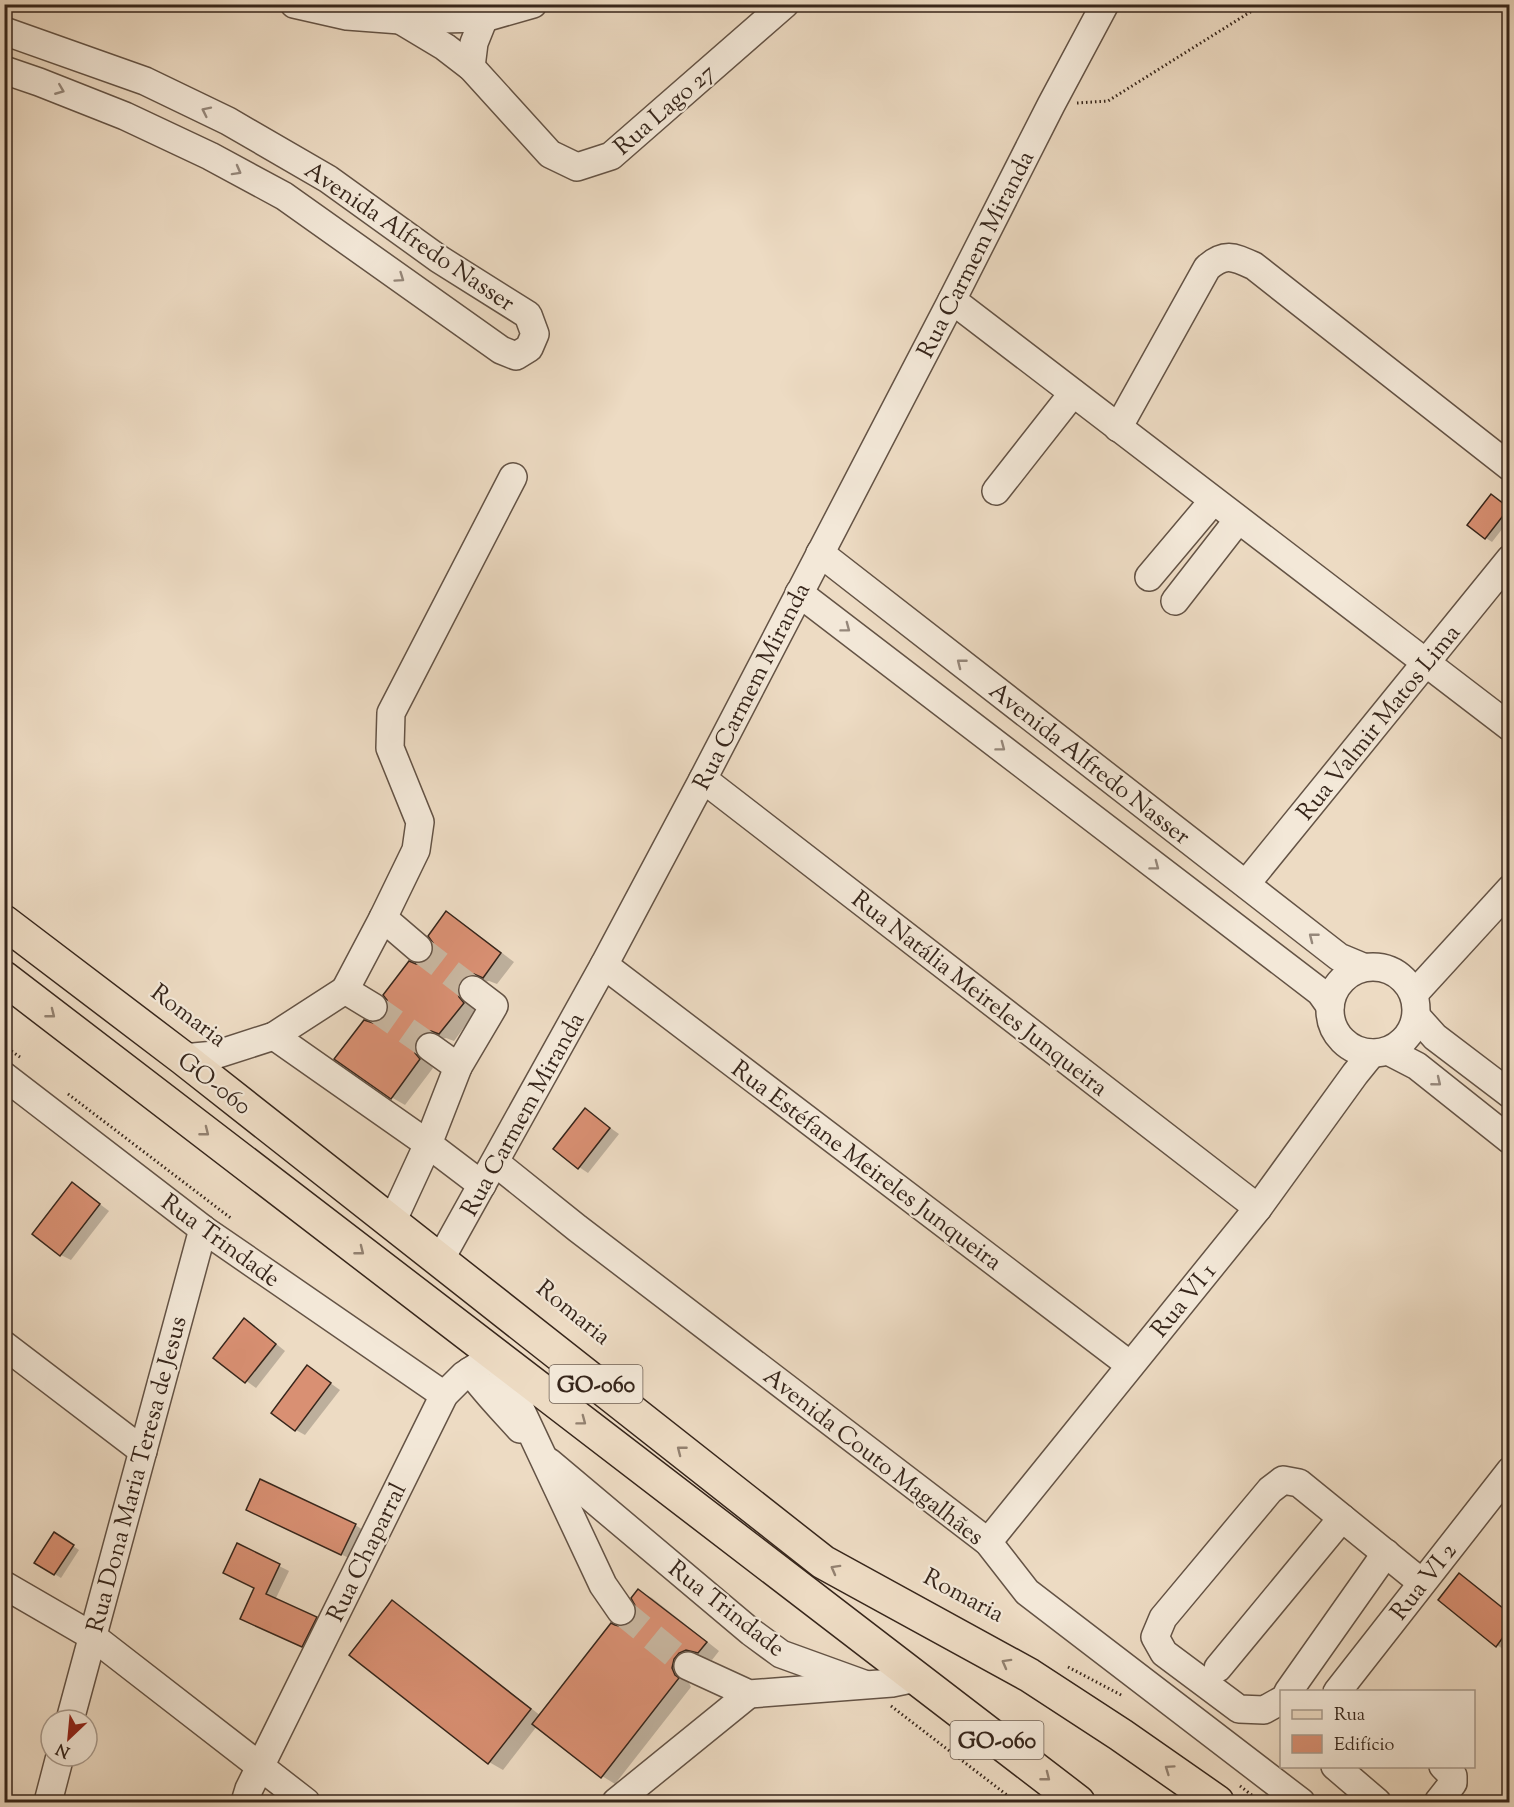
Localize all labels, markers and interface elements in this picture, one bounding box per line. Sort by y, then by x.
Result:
street label: Rua Lago 27 [607,57,724,164]
one-way arrow [53,83,64,95]
one-way arrow [201,106,212,118]
street label: Rua Carmem Miranda [910,145,1044,364]
street label: Avenida Alfredo Nasser [297,154,521,321]
one-way arrow [231,164,241,175]
one-way arrow [393,271,404,282]
street label: Rua Carmem Miranda [686,577,820,796]
street label: Rua Valmir Matos Lima [1290,618,1470,829]
one-way arrow [839,621,850,632]
one-way arrow [956,659,967,670]
street label: Avenida Alfredo Nasser [981,675,1197,854]
one-way arrow [994,740,1005,751]
one-way arrow [1149,858,1160,869]
street label: Rua Natália Meireles Junqueira [843,884,1114,1106]
one-way arrow [1309,933,1320,944]
street label: Romaria [143,977,233,1056]
one-way arrow [44,1006,55,1017]
street label: Rua Carmem Miranda [454,1007,594,1223]
street label: GO-060 [170,1045,258,1124]
street label: Rua Estéfane Meireles Junqueira [723,1053,1008,1280]
one-way arrow [1430,1075,1441,1086]
one-way arrow [199,1125,210,1136]
street label: Rua Trindade [153,1187,286,1296]
one-way arrow [353,1244,364,1255]
street label: Rua VI 1 [1144,1257,1225,1346]
street label: Romaria [528,1273,617,1354]
street label: Rua Dona Maria Teresa de Jesus [79,1313,197,1636]
street label: Avenida Couto Magalhães [755,1361,990,1555]
road number: GO-060 [550,1365,642,1403]
one-way arrow [575,1414,586,1425]
one-way arrow [676,1446,687,1457]
street label: Rua Chaparral [320,1477,416,1628]
street label: Rua VI 2 [1383,1536,1466,1628]
street label: Rua Trindade [660,1553,791,1666]
street label: Romaria [917,1561,1010,1632]
one-way arrow [831,1565,841,1576]
one-way arrow [1002,1659,1012,1670]
legend [1280,1690,1475,1768]
text: Rua [1334,1703,1365,1729]
north arrow [39,1708,99,1768]
road number: GO-060 [950,1721,1044,1759]
text: Edifício [1334,1733,1395,1759]
text: N [53,1736,74,1762]
one-way arrow [1165,1765,1176,1776]
one-way arrow [1039,1770,1050,1781]

